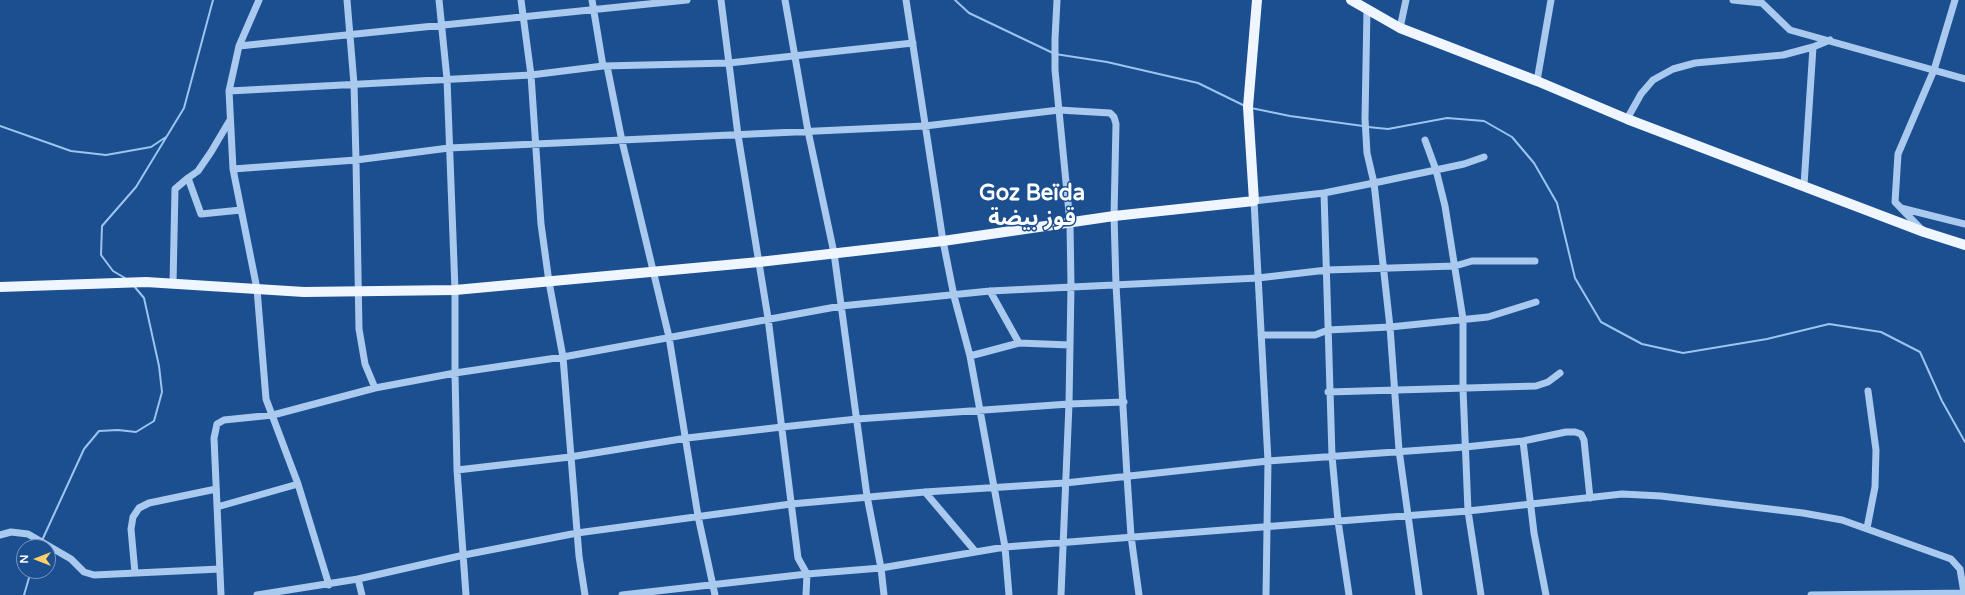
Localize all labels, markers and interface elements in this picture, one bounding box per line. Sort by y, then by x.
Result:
district label: Goz Beïda قوز بيضة [979,181,1085,232]
north arrow [16,539,56,579]
text: N [18,555,31,563]

